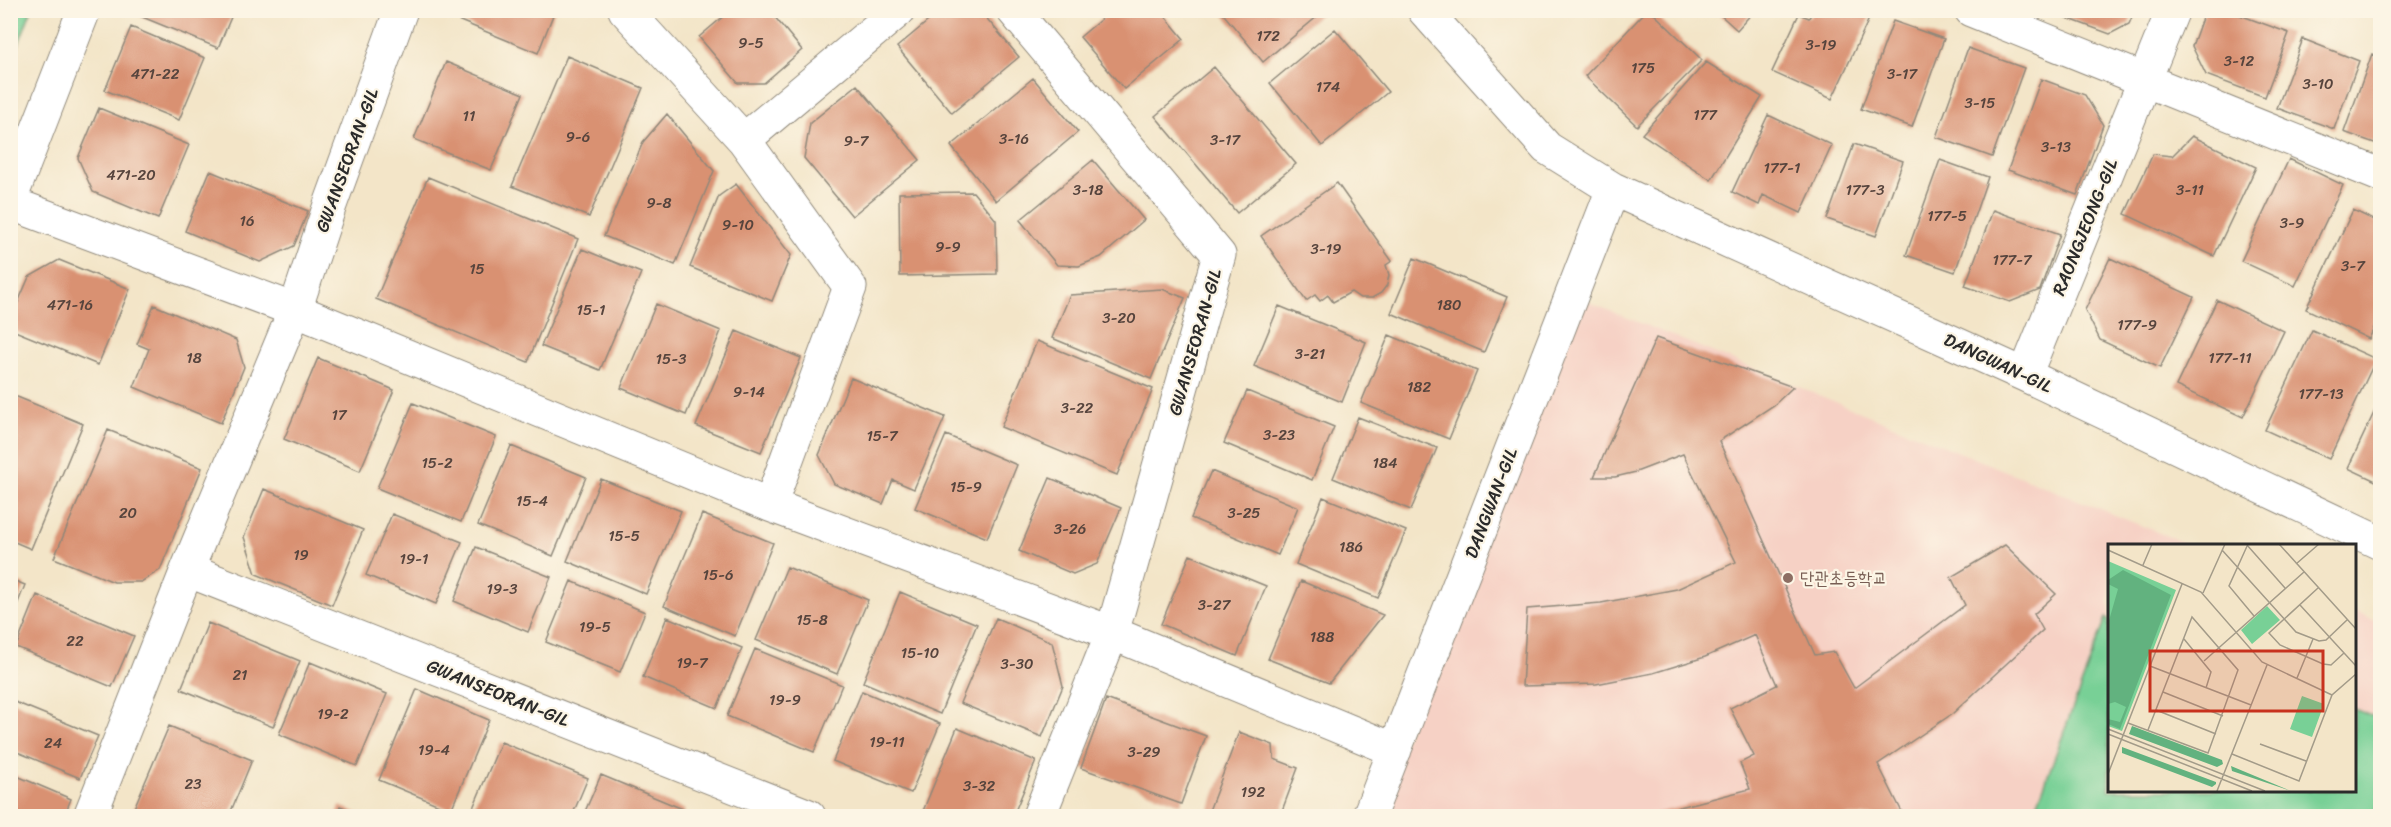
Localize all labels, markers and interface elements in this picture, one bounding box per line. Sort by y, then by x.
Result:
house number: 172 [1256,23,1280,49]
house number: 9-5 [738,30,764,56]
house number: 3-19 [1806,32,1836,58]
house number: 3-12 [2224,48,2254,74]
house number: 175 [1631,55,1655,81]
house number: 471-22 [131,61,180,87]
house number: 3-17 [1887,61,1919,87]
house number: 3-10 [2302,71,2334,97]
house number: 174 [1316,74,1340,100]
street label: GWANSEORAN-GIL [306,83,388,237]
house number: 3-15 [1965,90,1995,116]
house number: 177 [1693,102,1718,128]
house number: 11 [463,103,475,129]
house number: 9-6 [566,124,590,150]
house number: 3-16 [999,126,1029,152]
house number: 3-17 [1210,127,1242,153]
house number: 9-7 [844,128,870,154]
house number: 3-13 [2041,134,2071,160]
street label: RAONGJEONG-GIL [2043,153,2127,301]
house number: 177-1 [1764,155,1800,181]
house number: 471-20 [106,162,156,188]
house number: 3-18 [1073,177,1103,203]
house number: 177-3 [1846,177,1884,203]
house number: 3-11 [2176,177,2204,203]
house number: 9-8 [646,190,672,216]
house number: 177-5 [1927,203,1967,229]
house number: 16 [240,208,254,234]
house number: 3-9 [2280,210,2304,236]
house number: 9-10 [722,212,754,238]
house number: 9-9 [935,234,961,260]
house number: 3-19 [1311,236,1341,262]
house number: 177-7 [1992,247,2033,273]
house number: 3-7 [2341,253,2366,279]
house number: 15 [469,256,485,282]
street label: GWANSEORAN-GIL [1159,264,1231,419]
house number: 471-16 [47,292,93,318]
house number: 180 [1437,292,1461,318]
house number: 15-1 [577,297,606,323]
house number: 3-20 [1102,305,1136,331]
house number: 177-9 [2117,312,2157,338]
street label: DANGWAN-GIL [1938,324,2058,402]
house number: 3-21 [1295,341,1325,367]
house number: 18 [186,345,202,371]
house number: 177-11 [2208,345,2252,371]
house number: 15-3 [656,346,686,372]
house number: 182 [1407,374,1431,400]
house number: 9-14 [733,379,765,405]
house number: 177-13 [2298,381,2344,407]
house number: 3-22 [1061,395,1094,421]
house number: 17 [331,402,348,428]
house number: 3-23 [1263,422,1295,448]
house number: 15-7 [866,423,899,449]
street label: DANGWAN-GIL [1455,442,1527,563]
house number: 15-2 [421,450,453,476]
house number: 184 [1373,450,1397,476]
house number: 15-9 [950,474,982,500]
house number: 15-4 [516,488,548,514]
house number: 20 [119,500,137,526]
house number: 3-25 [1227,500,1261,526]
house number: 3-26 [1054,516,1086,542]
house number: 15-5 [608,523,640,549]
house number: 186 [1339,534,1363,560]
house number: 19 [293,542,309,568]
inset map [2108,544,2355,791]
house number: 19-1 [399,546,429,572]
house number: 15-6 [702,562,734,588]
place label: 단관초등학교 [1800,562,1887,594]
marker: 단관초등학교 [1781,571,1795,585]
house number: 19-3 [487,576,517,602]
house number: 3-27 [1198,592,1232,618]
house number: 15-8 [796,607,828,633]
house number: 19-5 [579,614,611,640]
house number: 188 [1310,624,1334,650]
house number: 22 [66,628,84,654]
house number: 15-10 [901,640,939,666]
street label: GWANSEORAN-GIL [422,650,575,736]
house number: 19-7 [676,650,709,676]
house number: 3-30 [1001,651,1033,677]
house number: 21 [232,662,248,688]
house number: 19-9 [769,687,801,713]
house number: 19-2 [317,701,349,727]
house number: 19-11 [869,729,905,755]
house number: 24 [44,730,62,756]
house number: 19-4 [418,737,450,763]
house number: 3-29 [1127,739,1161,765]
house number: 23 [185,771,201,797]
house number: 3-32 [963,773,995,799]
house number: 192 [1241,779,1265,805]

